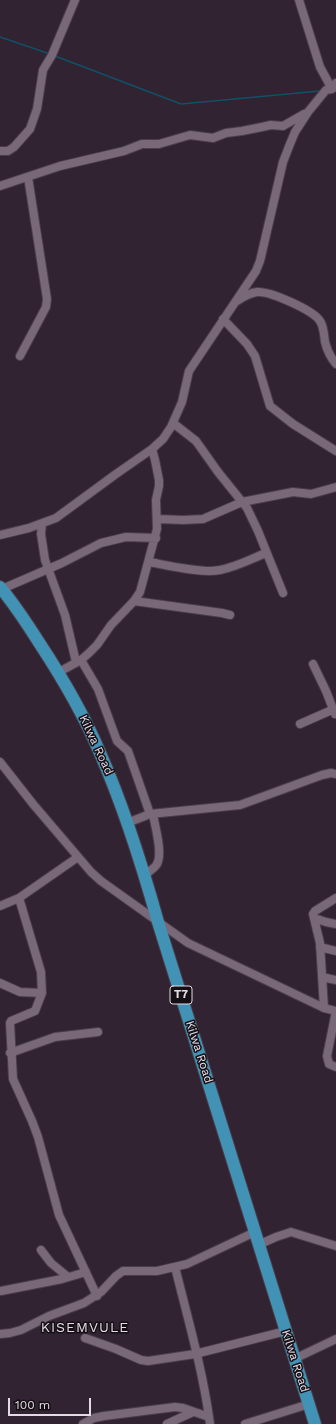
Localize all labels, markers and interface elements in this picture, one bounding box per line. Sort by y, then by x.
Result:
street label: Kilwa Road [76,713,116,777]
road number: T7 [170,986,192,1004]
street label: Kilwa Road [182,1019,216,1085]
district label: KISEMVULE [41,1320,129,1336]
street label: Kilwa Road [278,1328,312,1394]
scale bar [10,1390,93,1416]
text: 100 m [15,1398,50,1412]

